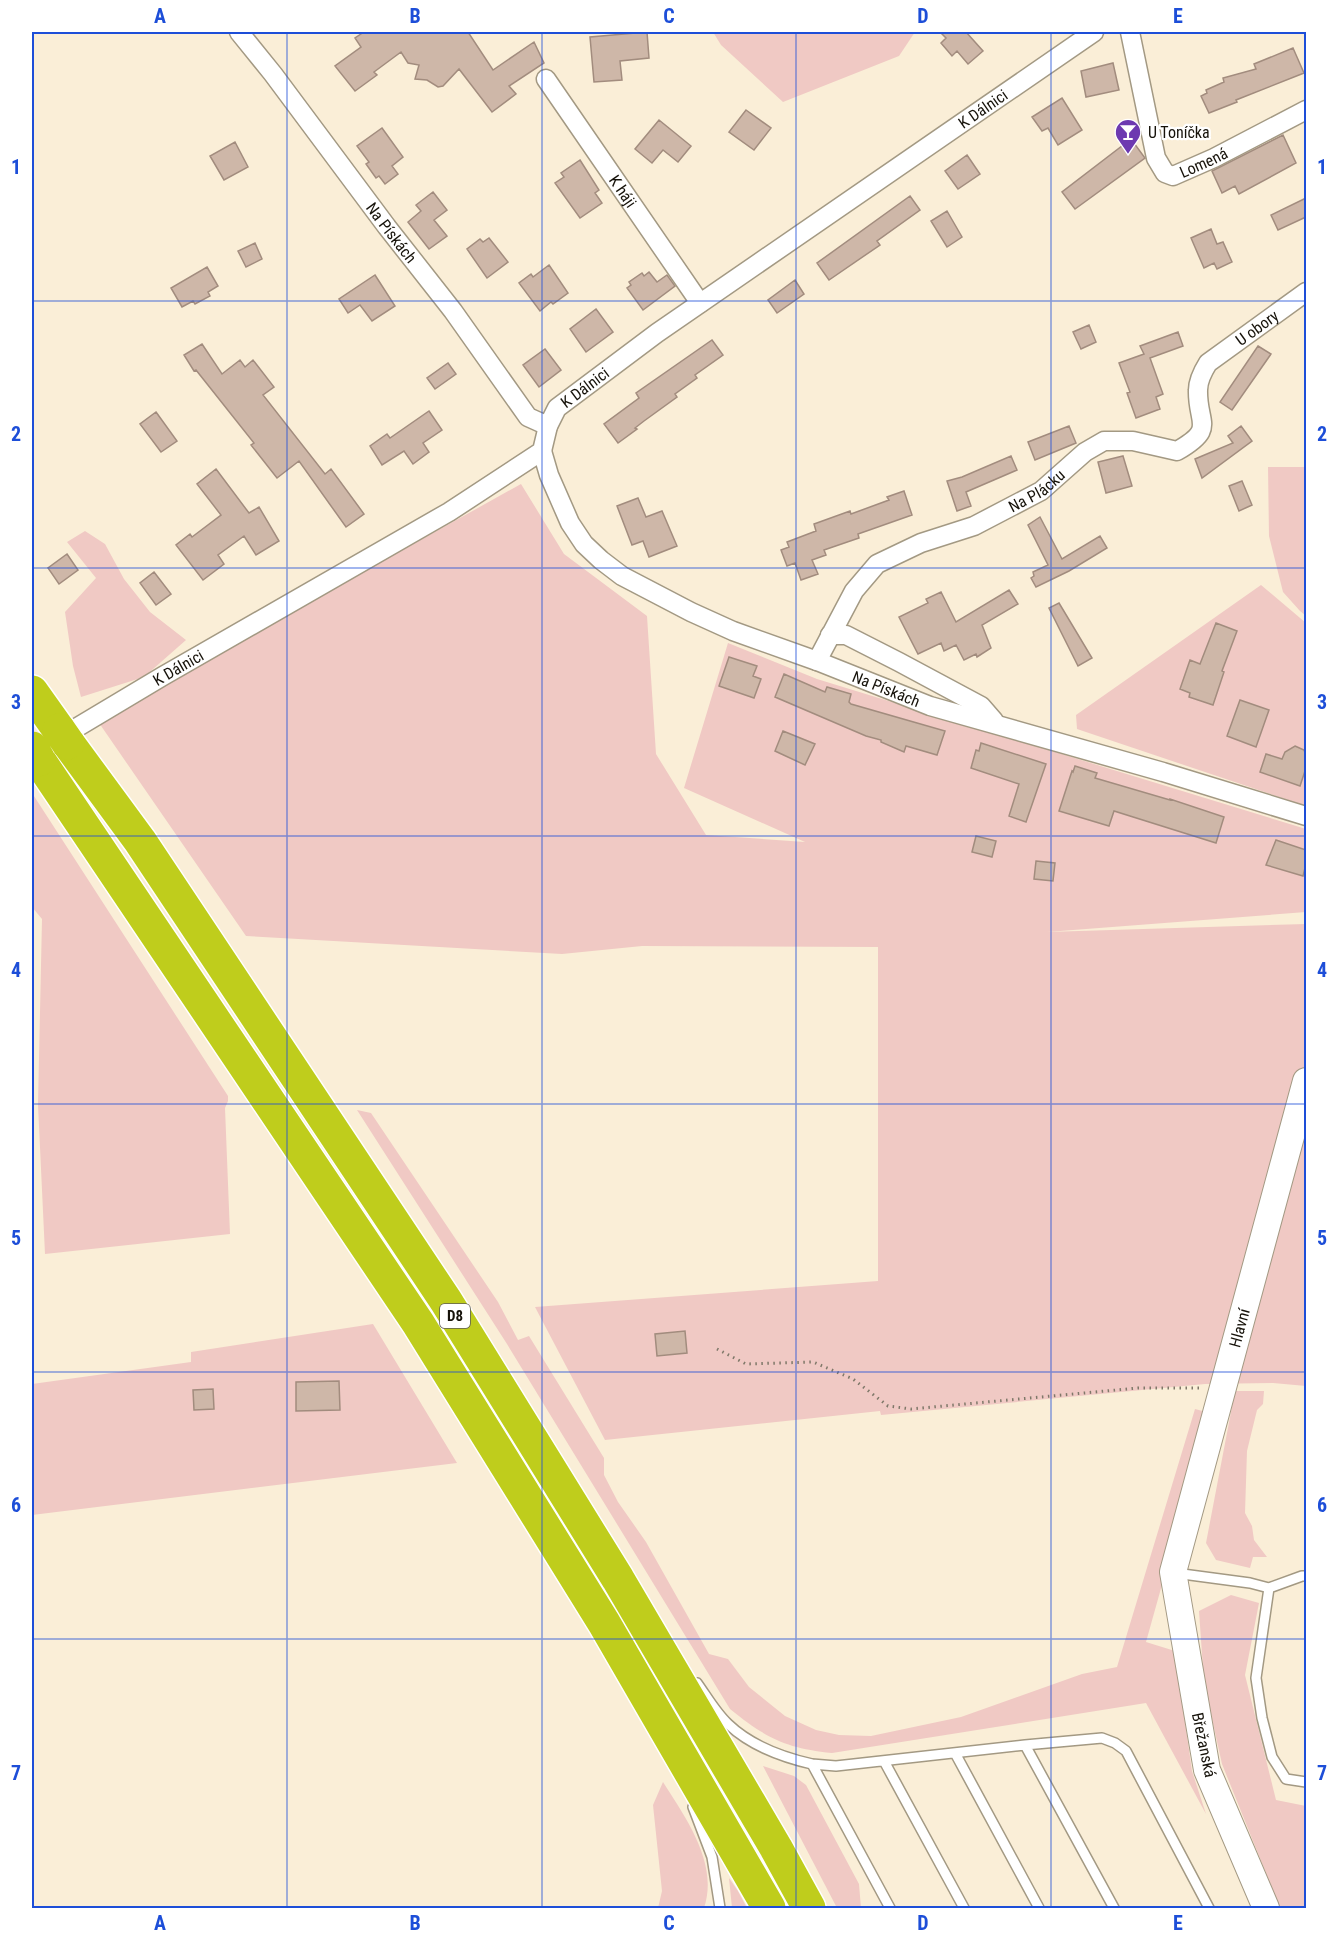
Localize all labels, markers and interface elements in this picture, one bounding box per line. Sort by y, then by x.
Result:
text: A [154,4,166,28]
text: B [409,4,421,28]
text: C [663,4,675,28]
text: D [917,4,929,28]
text: E [1173,4,1183,28]
street label: K Dálnici [955,85,1011,132]
bar icon: U Toníčka [1113,117,1143,155]
place label: U Toníčka [1148,123,1210,142]
street label: Lomená [1177,143,1231,181]
text: 1 [11,155,21,179]
text: 1 [1317,155,1327,179]
street label: K háji [605,171,641,211]
street label: Na Pískách [362,199,421,267]
street label: U obory [1232,306,1282,349]
street label: K Dálnici [557,363,613,411]
text: 2 [11,422,21,446]
text: 2 [1317,422,1327,446]
street label: Na Plácku [1005,465,1068,516]
street label: K Dálnici [149,645,207,689]
street label: Na Pískách [850,667,923,711]
text: 3 [11,690,21,714]
text: 3 [1317,690,1327,714]
text: 4 [11,958,21,982]
text: 4 [1317,958,1327,982]
text: 5 [11,1226,21,1250]
text: 5 [1317,1226,1327,1250]
road number: D8 [440,1304,470,1328]
street label: Hlavní [1225,1305,1254,1349]
text: 6 [11,1493,21,1517]
text: 6 [1317,1493,1327,1517]
street label: Břežanská [1188,1711,1220,1779]
text: 7 [11,1761,21,1785]
text: 7 [1317,1761,1327,1785]
text: A [154,1911,166,1935]
text: B [409,1911,421,1935]
text: C [663,1911,675,1935]
text: D [917,1911,929,1935]
text: E [1173,1911,1183,1935]

